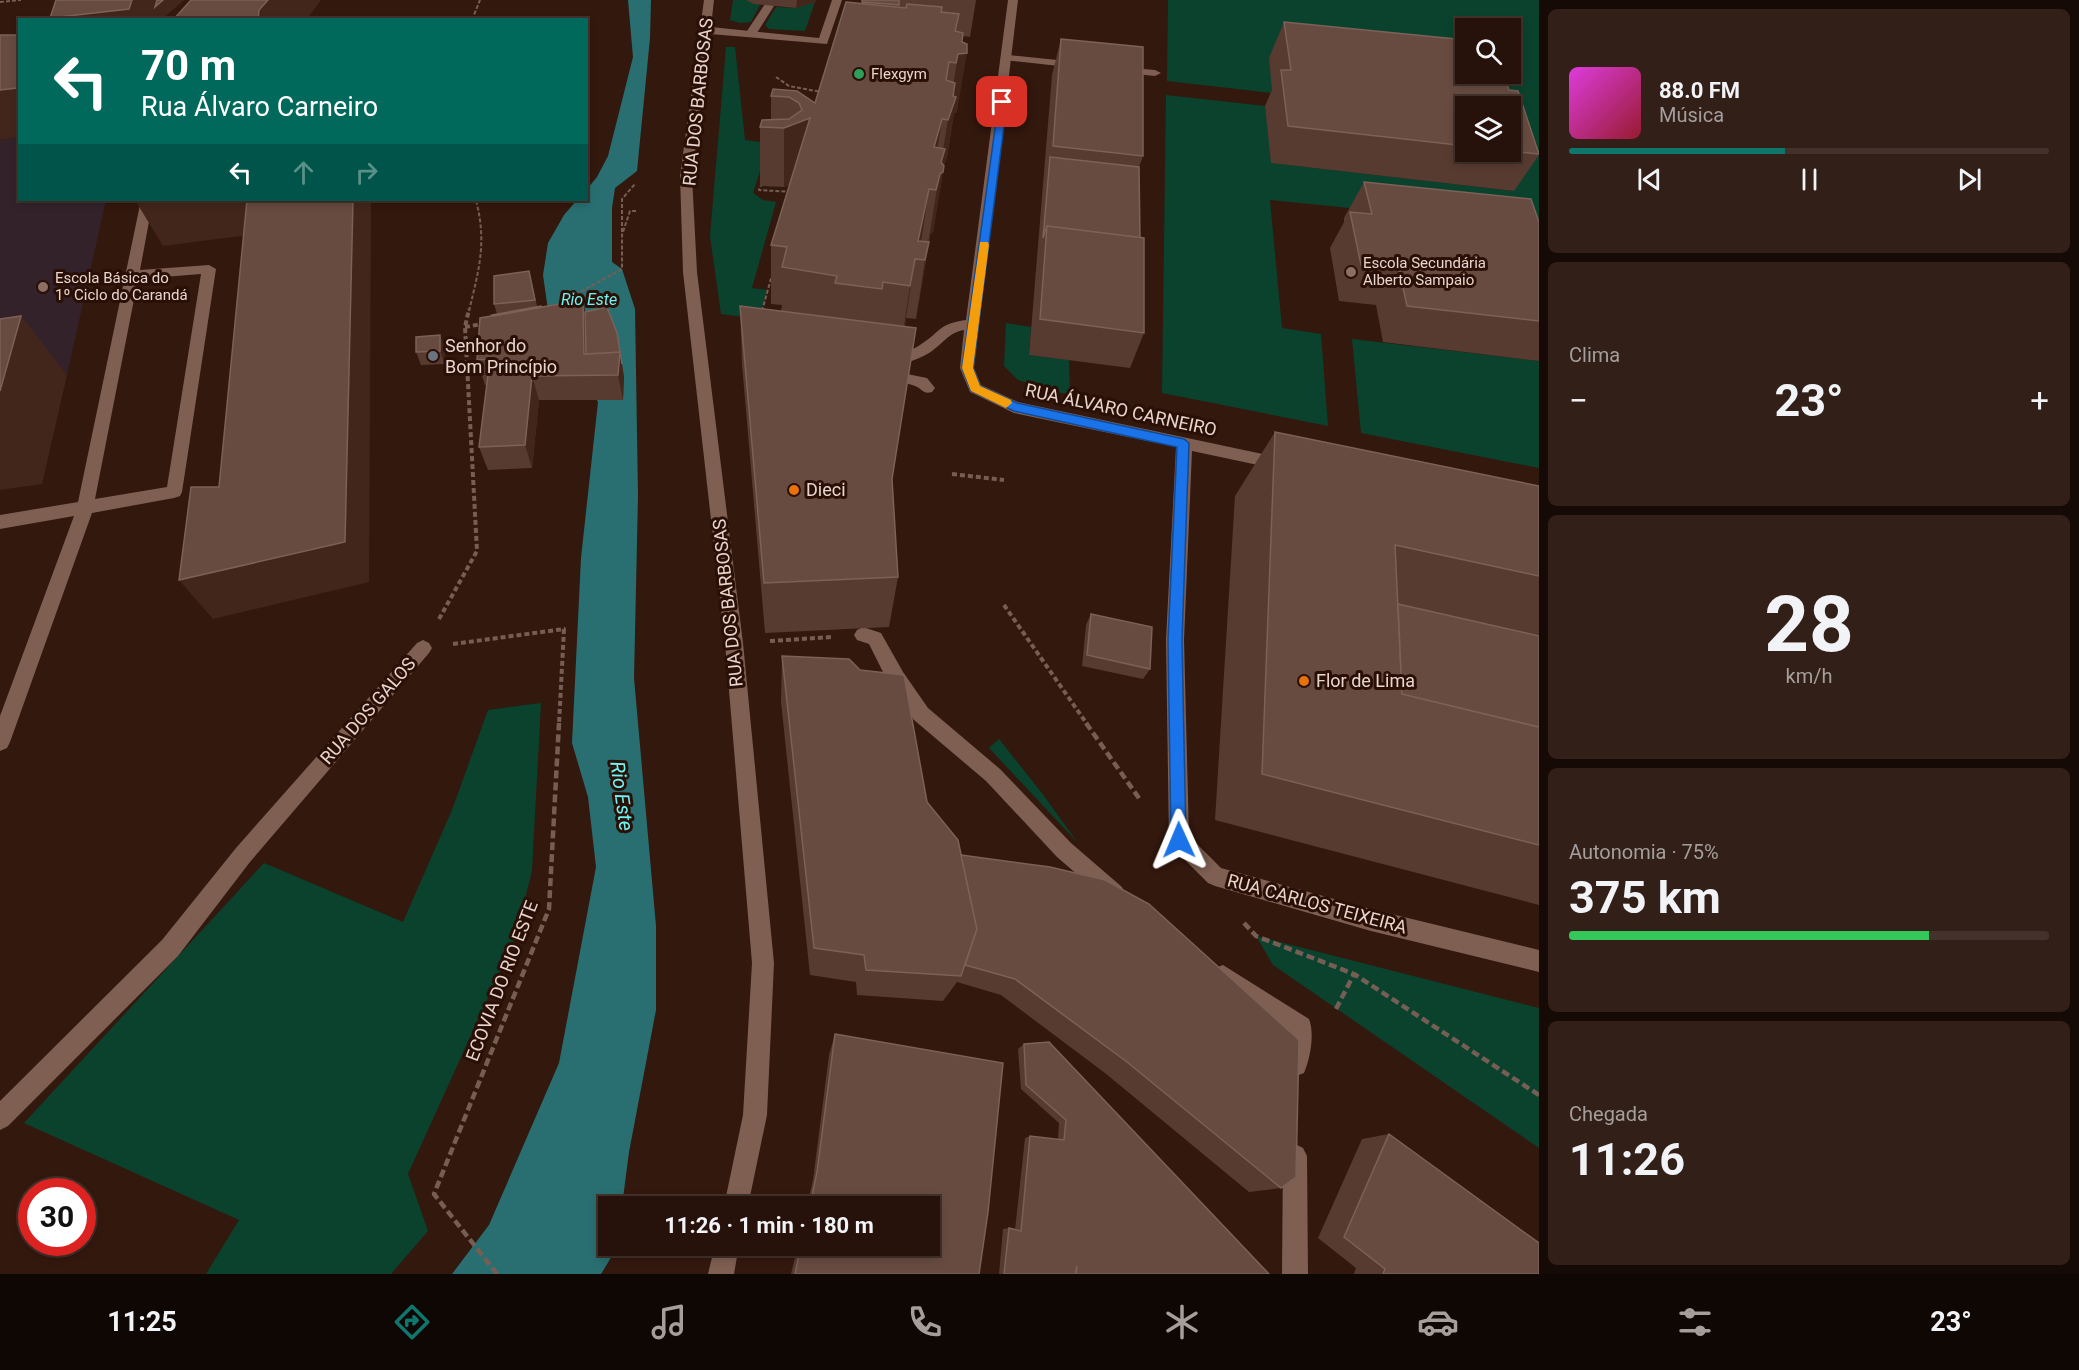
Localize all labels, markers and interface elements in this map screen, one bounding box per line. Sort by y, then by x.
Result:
street label: RUA DOS BARBOSAS [678,17,717,187]
map controls [1455,18,1521,162]
button: search [1455,18,1521,84]
text: 70 m [141,41,236,90]
icon: left [42,42,120,120]
place label: Flexgym [871,65,927,83]
marker: Flexgym [852,67,866,81]
pin [976,76,1027,127]
text: 88.0 FM [1659,78,1740,103]
icon: arrive [985,85,1018,118]
text: Rua Álvaro Carneiro [141,91,378,123]
button: layers [1455,96,1521,162]
text: Música [1659,103,1724,127]
icon: left [224,156,257,189]
icon: ahead [287,156,320,189]
icon: right [350,156,383,189]
icon: previous [1633,163,1666,196]
icon: pause [1793,163,1826,196]
icon: next [1953,163,1986,196]
place label: Escola Secundária Alberto Sampaio [1363,254,1486,289]
marker: Escola Secundária Alberto Sampaio [1344,265,1358,279]
place label: Escola Básica do 1º Ciclo do Carandá [55,269,188,304]
marker: Escola Básica do 1º Ciclo do Carandá [36,280,50,294]
water label: Rio Este [561,290,617,309]
place label: Senhor do Bom Princípio [445,335,557,377]
text: Clima [1569,343,1620,367]
marker: Senhor do Bom Princípio [426,349,440,363]
text: 23° [1774,374,1844,427]
street label: RUA ÁLVARO CARNEIRO [1023,379,1219,440]
text: − [1569,381,1588,420]
text: + [2030,381,2049,420]
place label: Dieci [806,479,846,500]
marker: Dieci [787,483,801,497]
street label: RUA DOS BARBOSAS [708,518,747,688]
text: 28 [1764,579,1854,670]
street label: RUA DOS GALOS [316,653,420,768]
text: km/h [1786,664,1832,688]
place label: Flor de Lima [1316,670,1415,691]
marker: Flor de Lima [1297,674,1311,688]
water label: Rio Este [605,760,639,832]
position arrow [1147,808,1211,872]
text: Autonomia · 75% [1569,840,1719,864]
street label: RUA CARLOS TEIXEIRA [1225,869,1409,938]
text: 375 km [1569,871,1721,924]
street label: ECOVIA DO RIO ESTE [461,898,542,1064]
text: Chegada [1569,1102,1648,1126]
text: 11:26 [1569,1133,1685,1186]
speed limit sign: 30 [18,1178,96,1256]
text: 11:26 · 1 min · 180 m [664,1213,874,1238]
icon: directions [391,1301,433,1343]
icon: music [648,1301,690,1343]
icon: phone [904,1301,946,1343]
icon: climate [1161,1301,1203,1343]
icon: car [1417,1301,1459,1343]
icon: filters [1674,1301,1716,1343]
text: 11:25 [107,1306,177,1338]
text: 23° [1930,1306,1972,1338]

